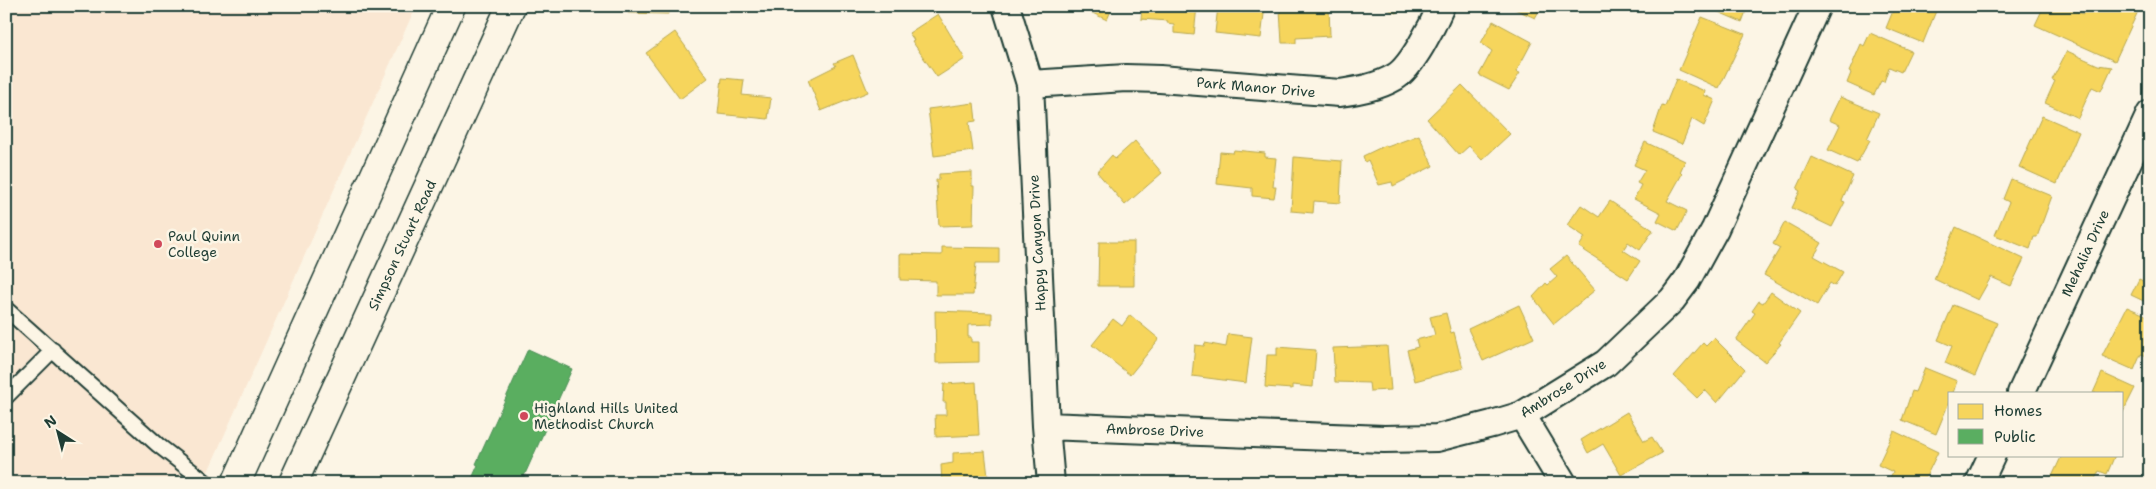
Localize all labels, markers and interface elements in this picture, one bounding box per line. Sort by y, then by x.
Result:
street label: Park Manor Drive [1196,73,1316,101]
street label: Happy Canyon Drive [1024,174,1050,312]
street label: Simpson Stuart Road [364,177,440,313]
street label: Mehalia Drive [2057,207,2113,299]
place label: Paul Quinn College [168,227,241,261]
marker: Paul Quinn College [152,238,164,250]
street label: Ambrose Drive [1517,354,1609,422]
legend [1948,392,2124,456]
place label: Highland Hills United Methodist Church [534,399,678,433]
text: Homes [1994,401,2042,421]
north arrow [32,406,82,456]
marker: Highland Hills United Methodist Church [518,410,530,422]
text: N [41,411,60,432]
street label: Ambrose Drive [1106,419,1204,441]
text: Public [1994,427,2036,447]

